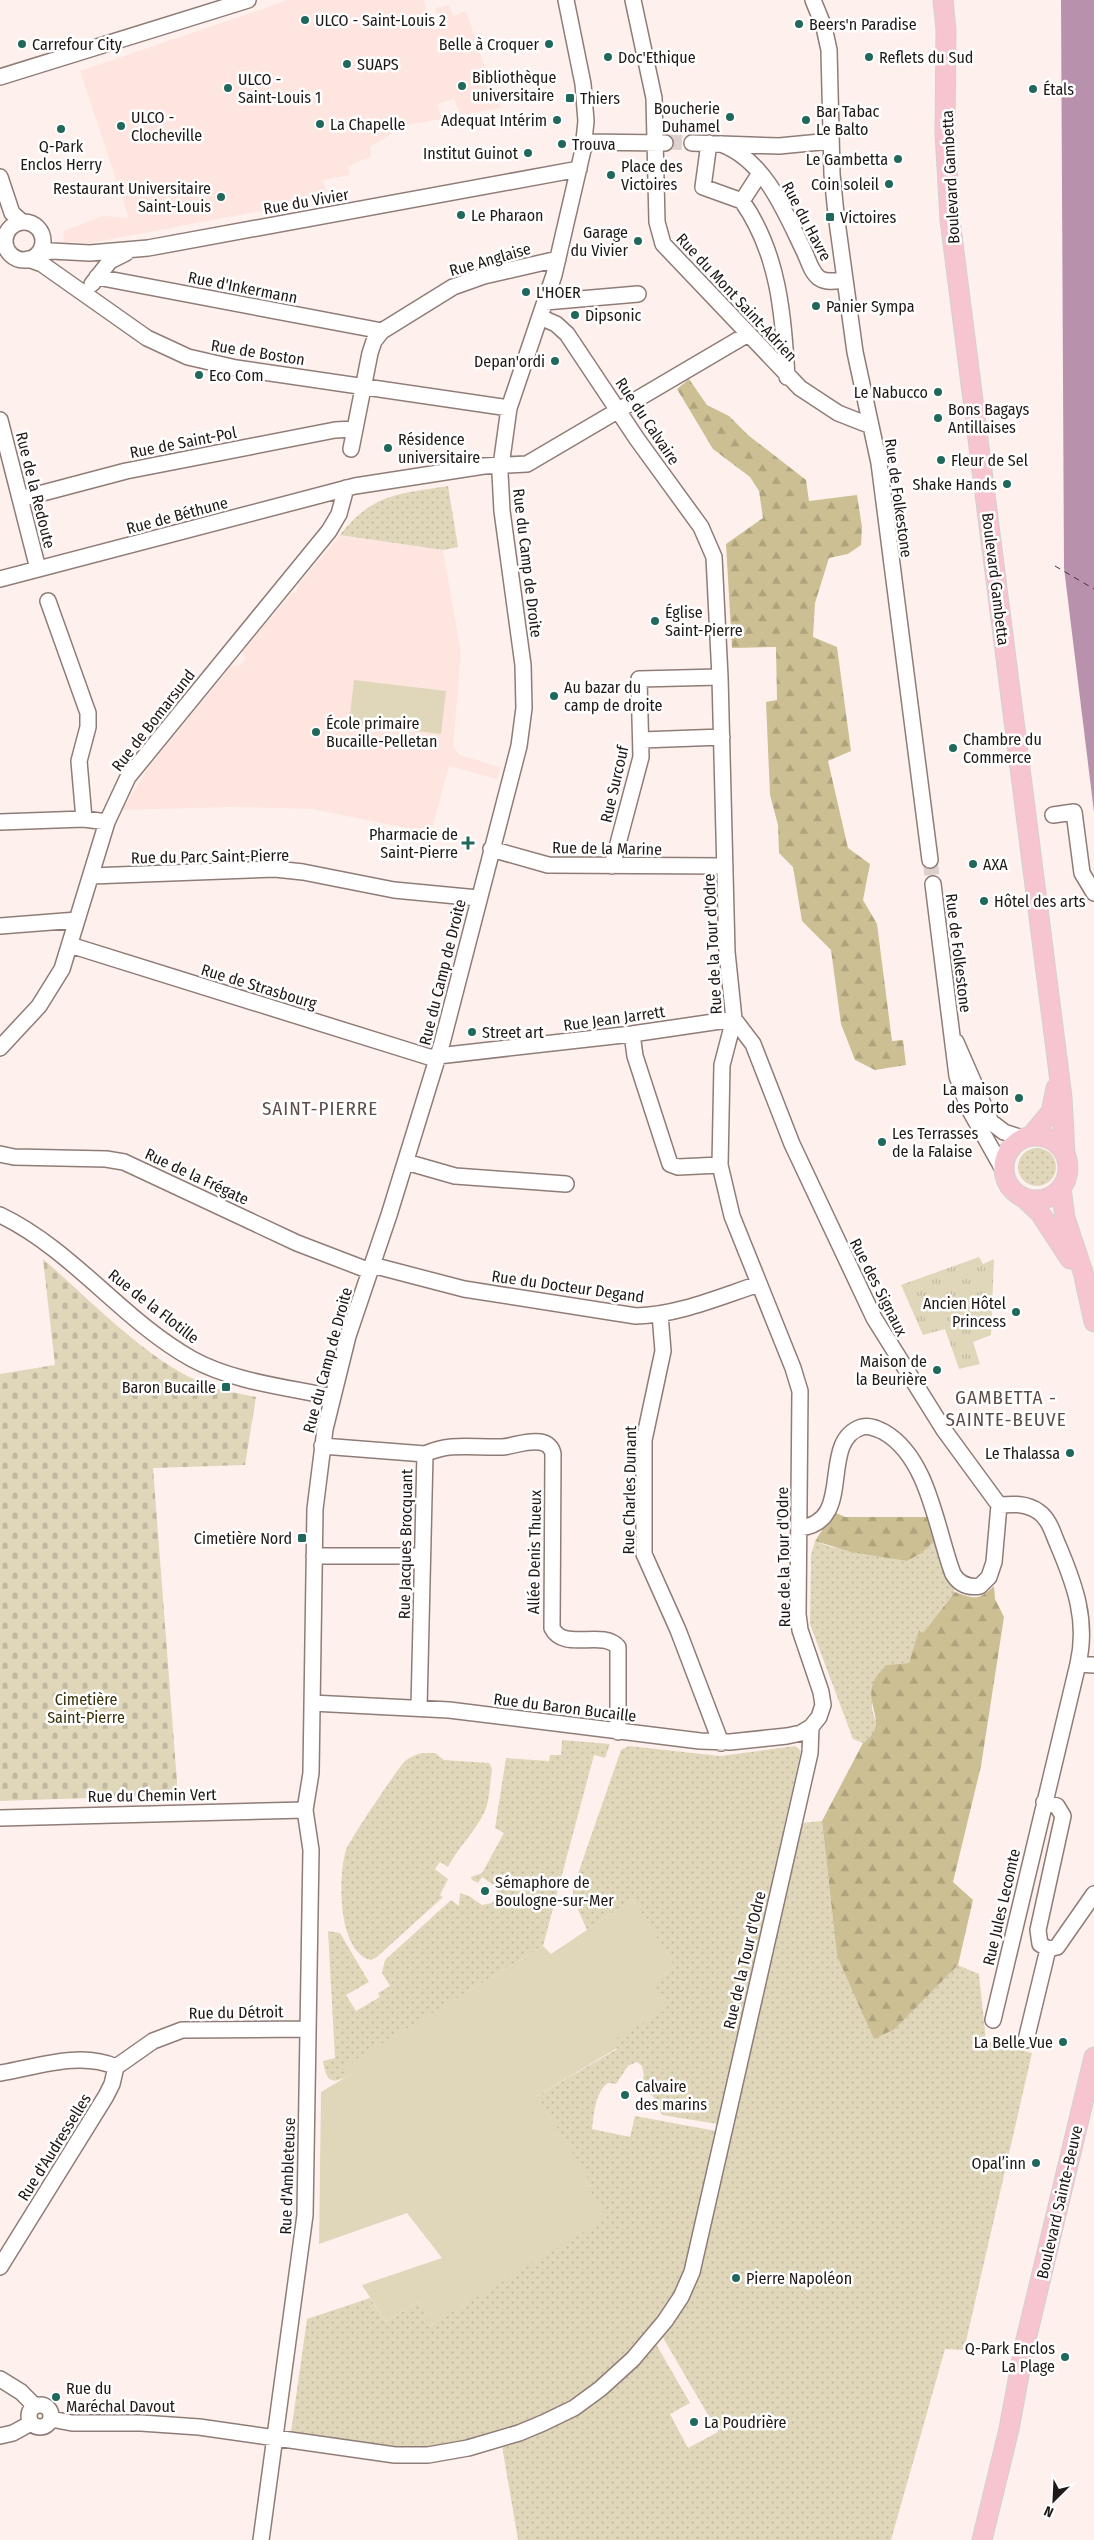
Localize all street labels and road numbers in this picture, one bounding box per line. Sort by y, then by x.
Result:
street label: Boulevard Gambetta [938,110,963,244]
street label: Rue du Havre [778,178,835,264]
street label: Rue du Vivier [262,185,351,218]
street label: Rue du Mont Saint-Adrien [672,229,801,365]
street label: Rue Anglaise [447,239,533,280]
street label: Rue d'Inkermann [187,268,299,307]
street label: Rue de Boston [210,336,306,369]
street label: Rue du Calvaire [611,374,684,469]
street label: Rue de Saint-Pol [128,423,238,462]
street label: Rue de la Redoute [12,430,59,550]
street label: Rue de Folkestone [881,437,916,559]
street label: Rue du Camp de Droite [509,488,546,639]
street label: Rue de Béthune [124,493,230,538]
street label: Boulevard Gambetta [978,512,1013,647]
street label: Rue de Bomarsund [108,666,199,775]
street label: Rue Surcouf [596,743,633,824]
street label: Rue de la Marine [552,838,662,859]
street label: Rue du Parc Saint-Pierre [131,846,289,867]
street label: Rue de la Tour d'Odre [699,873,726,1015]
street label: Rue de Folkestone [942,892,975,1014]
street label: Rue du Camp de Droite [415,897,470,1047]
street label: Rue de Strasbourg [199,960,319,1013]
street label: Rue Jean Jarrett [562,1002,667,1035]
street label: Rue de la Frégate [142,1144,252,1209]
street label: Rue des Signaux [846,1235,911,1339]
street label: Rue de la Flotille [105,1265,203,1348]
street label: Rue du Docteur Degand [490,1266,645,1307]
street label: Rue du Camp de Droite [299,1285,356,1435]
street label: Rue Charles Dunant [619,1425,640,1555]
street label: Rue Jacques Brocquant [395,1468,416,1619]
street label: Rue de la Tour d'Odre [773,1486,794,1628]
street label: Allée Denis Thueux [524,1490,545,1614]
street label: Rue du Baron Bucaille [492,1689,638,1726]
street label: Rue du Chemin Vert [87,1785,217,1806]
street label: Rue Jules Lecomte [979,1847,1024,1967]
street label: Rue de la Tour d'Odre [719,1889,770,2031]
street label: Rue du Détroit [188,2002,284,2023]
street label: Rue d'Audresselles [14,2090,95,2204]
street label: Rue d'Ambleteuse [276,2117,299,2235]
street label: Boulevard Sainte-Beuve [1033,2124,1086,2281]

